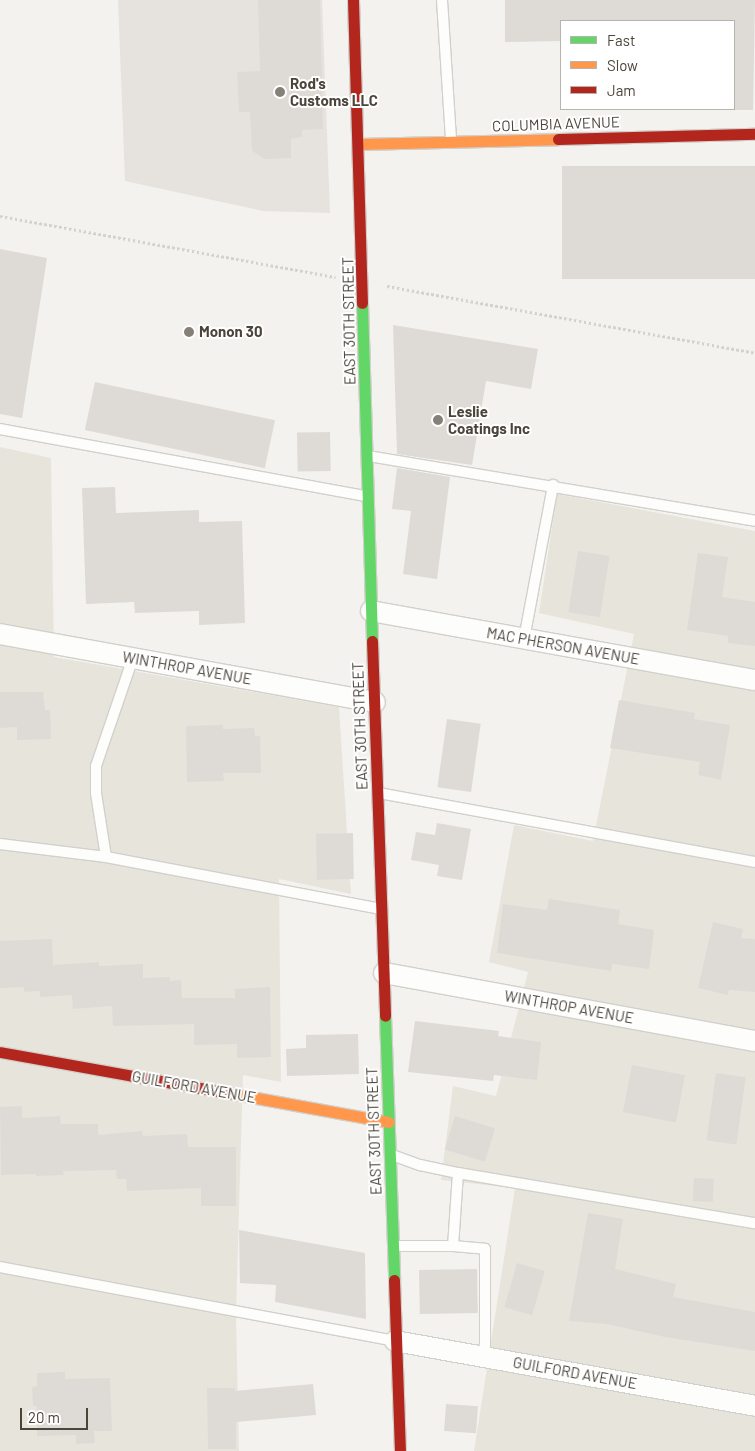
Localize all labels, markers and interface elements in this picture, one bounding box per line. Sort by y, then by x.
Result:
legend [560,20,735,110]
text: Fast [607,31,635,49]
text: Slow [607,56,638,74]
place label: Rod's Customs LLC [290,74,378,109]
text: Jam [607,81,636,99]
marker: Rod's Customs LLC [274,86,286,98]
street label: COLUMBIA AVENUE [492,113,620,135]
street label: EAST 30TH STREET [339,257,359,385]
place label: Monon 30 [199,323,262,341]
marker: Monon 30 [183,326,195,338]
place label: Leslie Coatings Inc [448,402,530,437]
marker: Leslie Coatings Inc [432,414,444,426]
street label: MAC PHERSON AVENUE [485,624,641,668]
street label: WINTHROP AVENUE [121,648,253,688]
street label: EAST 30TH STREET [349,662,371,790]
street label: WINTHROP AVENUE [503,987,635,1027]
street label: GUILFORD AVENUE [131,1067,257,1107]
street label: EAST 30TH STREET [363,1067,385,1195]
street label: GUILFORD AVENUE [512,1353,638,1393]
scale bar [22,1398,90,1430]
text: 20 m [28,1408,60,1426]

